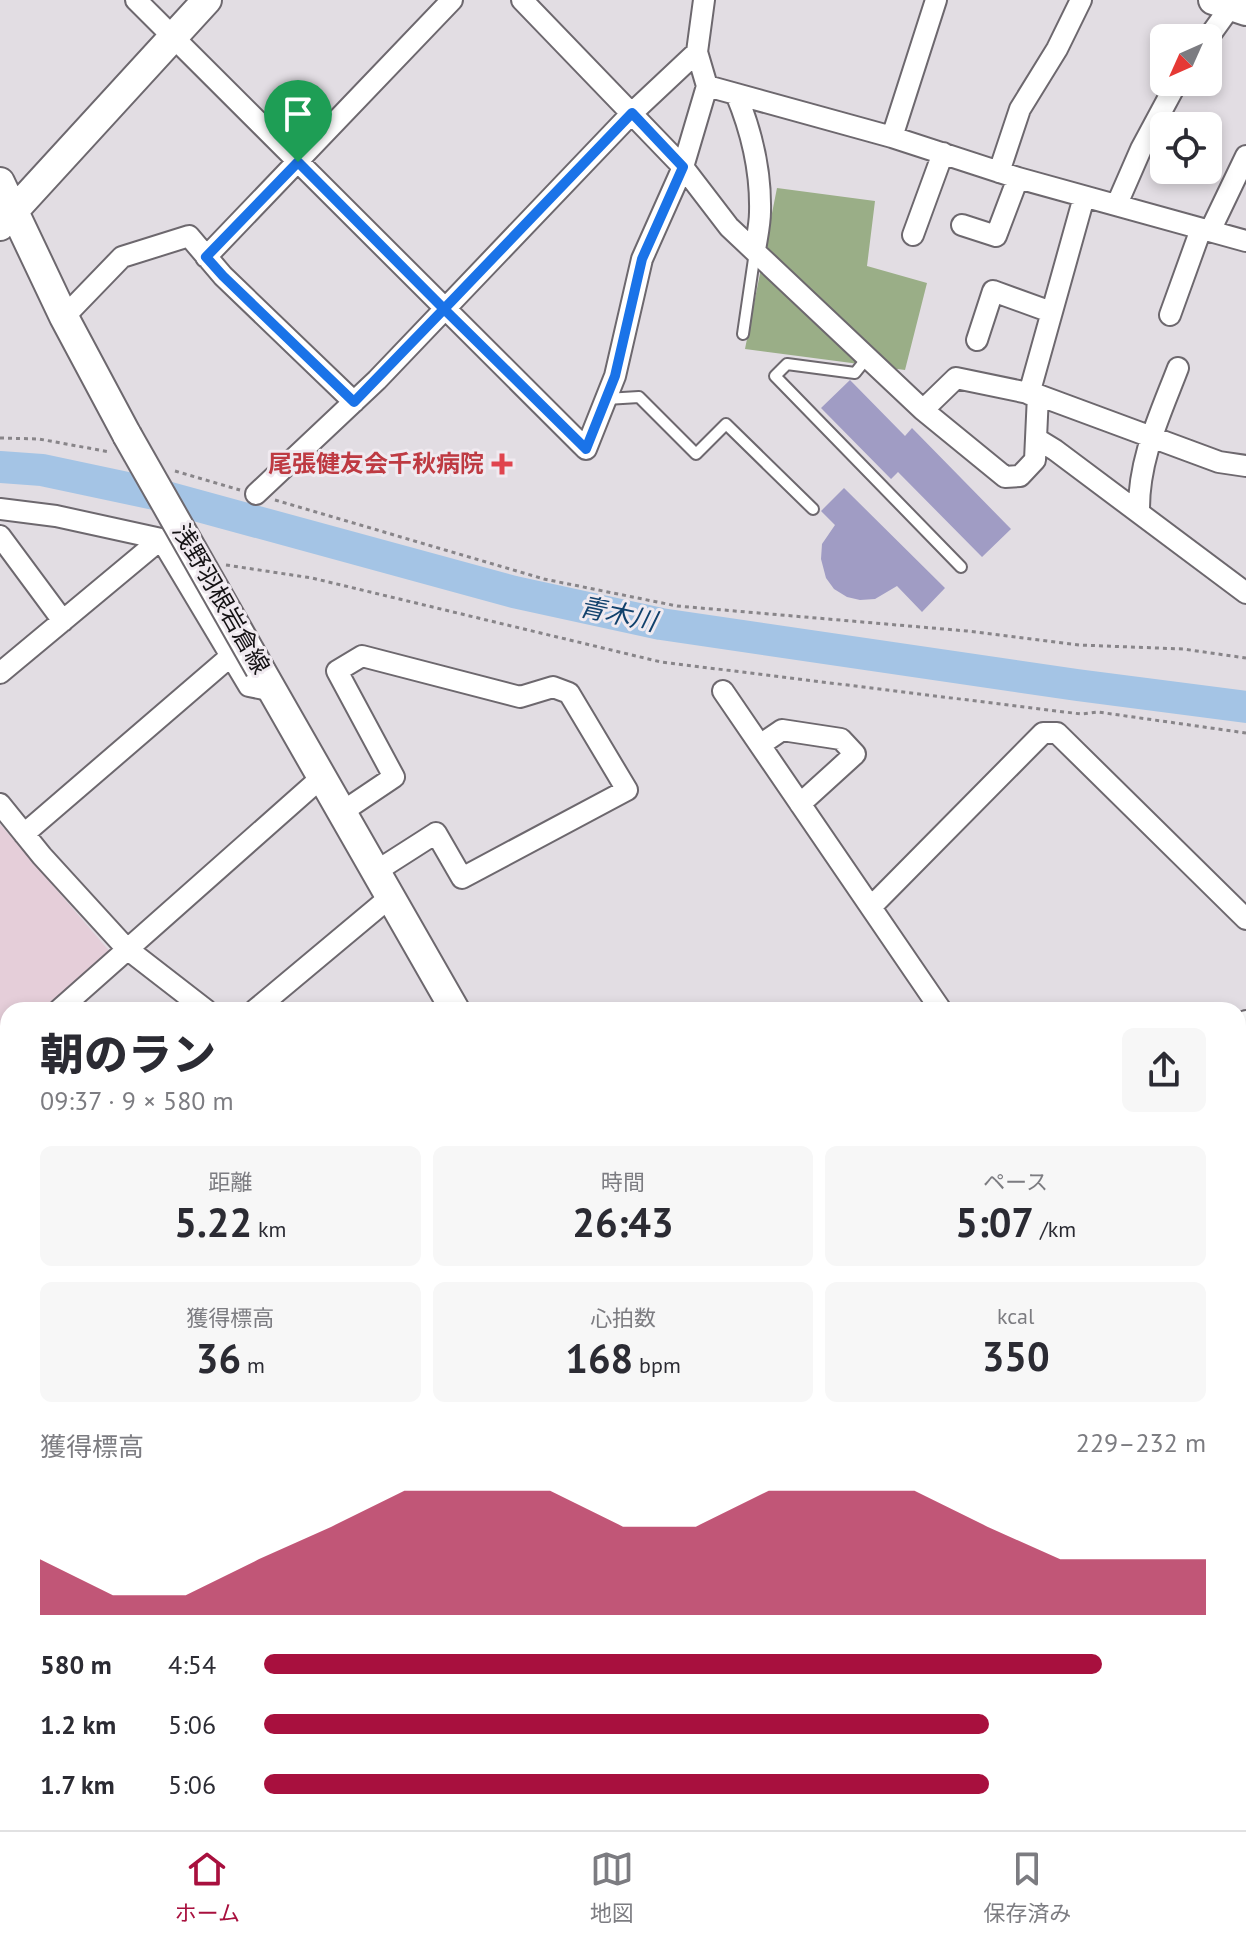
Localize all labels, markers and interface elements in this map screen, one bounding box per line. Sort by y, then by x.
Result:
north arrow [1150,24,1222,96]
map controls [1150,24,1222,184]
pin [264,80,332,162]
icon: arrive [276,92,320,136]
button: locate [1150,112,1222,184]
place label: 尾張健友会千秋病院 [268,448,484,479]
marker: 尾張健友会千秋病院 [491,453,513,475]
street label: 浅野羽根岩倉線 [166,518,277,679]
water label: 青木川 [577,589,663,638]
text: 朝のラン [40,1025,216,1082]
button: share [1122,1028,1206,1112]
text: 09:37 · 9 × 580 m [40,1084,234,1117]
text: 距離 [208,1168,252,1196]
text: 時間 [601,1168,645,1196]
text: ペース [983,1168,1048,1196]
text: 5.22 [174,1196,252,1248]
text: 26:43 [572,1196,674,1248]
text: 5:07 [955,1196,1034,1248]
text: km [252,1215,286,1243]
text: /km [1034,1215,1076,1243]
text: kcal [997,1302,1034,1330]
text: 獲得標高 [186,1304,274,1332]
text: 心拍数 [590,1304,656,1332]
text: 350 [982,1330,1050,1382]
text: 36 [196,1332,241,1384]
text: 168 [565,1332,633,1384]
text: m [241,1351,265,1379]
text: bpm [633,1351,681,1379]
text: 229–232 m [1076,1426,1206,1459]
text: 獲得標高 [40,1430,144,1463]
text: 580 m [40,1648,112,1681]
text: 4:54 [168,1648,216,1681]
text: 1.2 km [40,1708,116,1741]
text: 5:06 [168,1708,216,1741]
text: 1.7 km [40,1768,115,1801]
text: 5:06 [168,1768,216,1801]
tab: ホーム [175,1847,240,1927]
tab: 地図 [590,1847,634,1927]
tab: 保存済み [983,1847,1071,1927]

